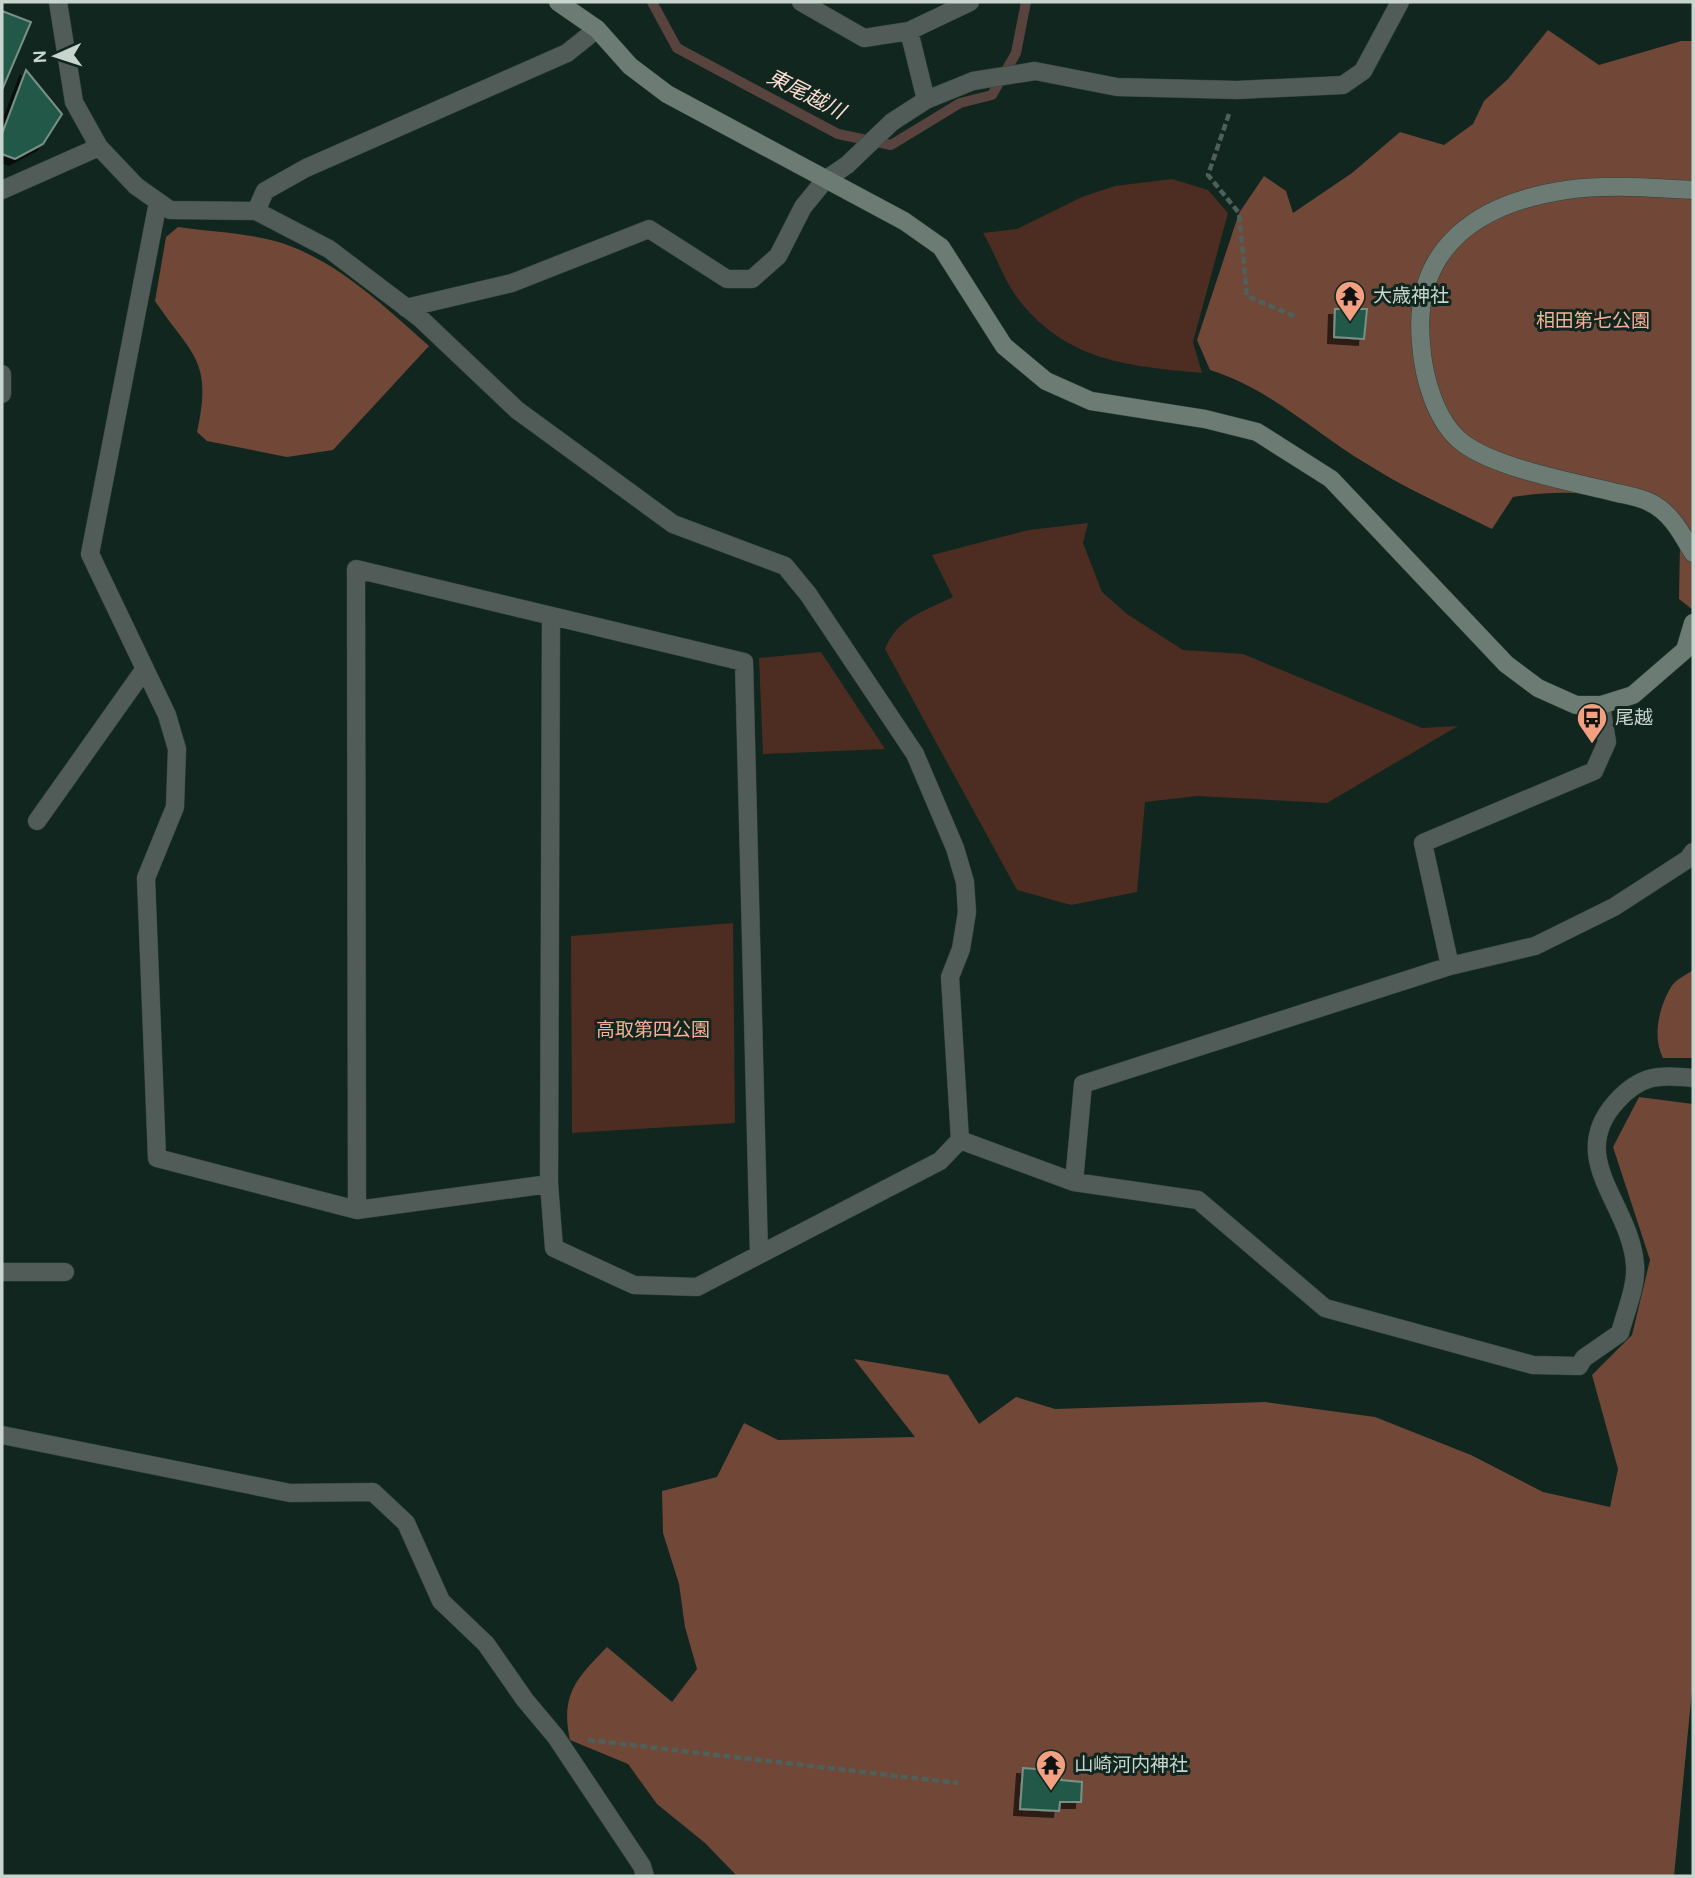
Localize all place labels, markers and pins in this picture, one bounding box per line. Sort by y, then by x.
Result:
temple icon: 大歳神社 [1333,279,1367,323]
place label: 大歳神社 [1373,285,1449,307]
bus stop icon: 尾越 [1575,701,1609,745]
place label: 尾越 [1615,707,1653,729]
temple icon: 山崎河内神社 [1034,1748,1068,1792]
place label: 山崎河内神社 [1074,1754,1188,1776]

